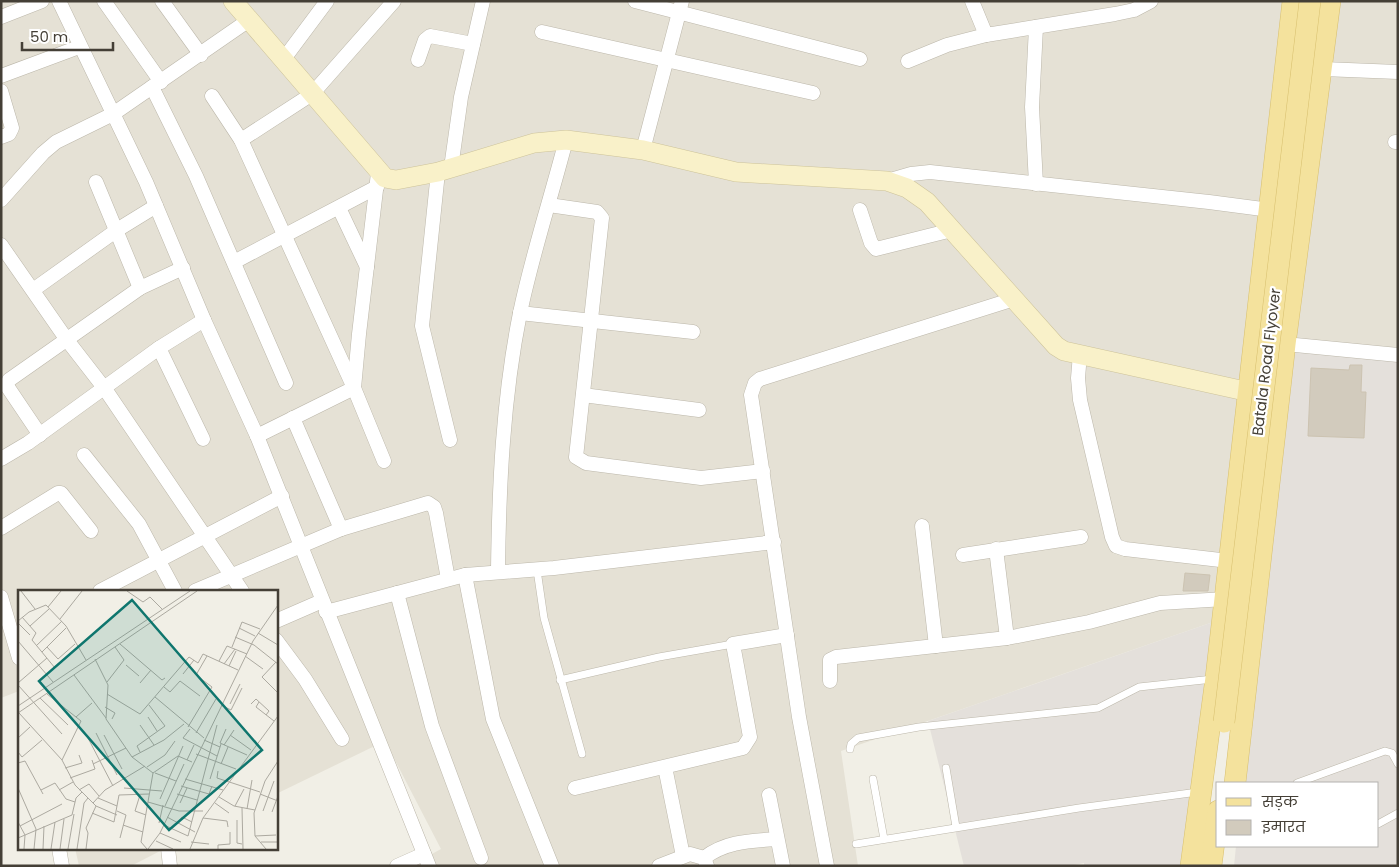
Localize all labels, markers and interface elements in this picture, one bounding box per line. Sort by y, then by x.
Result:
scale bar [22,20,114,52]
text: 50 m [30,26,68,47]
street label: Batala Road Flyover [1247,287,1286,437]
inset map [18,590,278,850]
legend [1216,782,1379,847]
text: सड़क [1261,791,1299,812]
text: इमारत [1261,816,1306,837]

